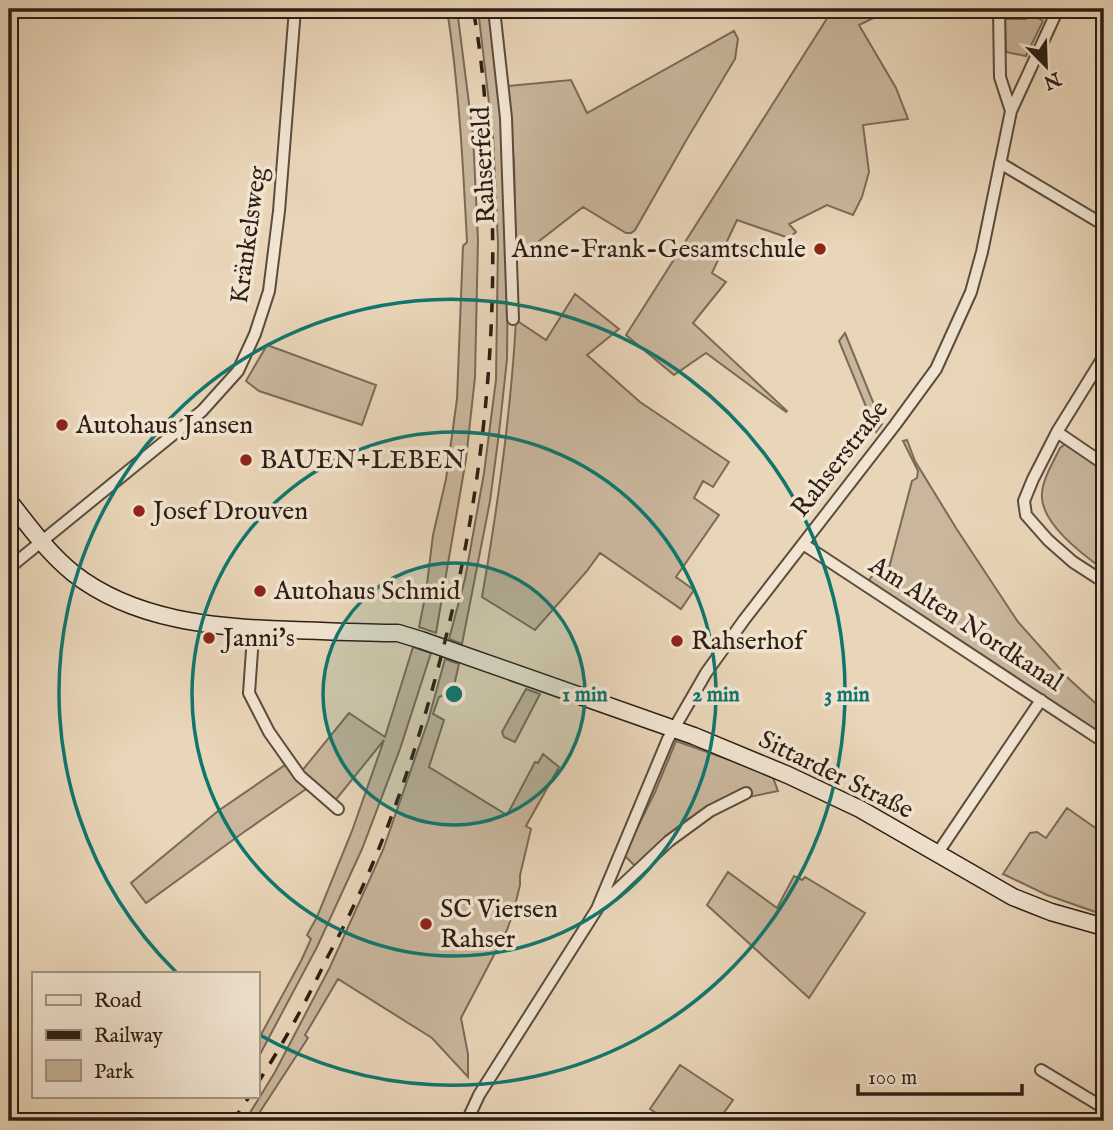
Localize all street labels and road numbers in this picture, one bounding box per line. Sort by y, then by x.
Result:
street label: Rahserfeld [464,105,504,225]
street label: Kränkelsweg [223,163,275,306]
street label: Rahserstraße [784,394,896,524]
street label: Am Alten Nordkanal [862,548,1070,700]
street label: Sittarder Straße [753,723,919,827]

